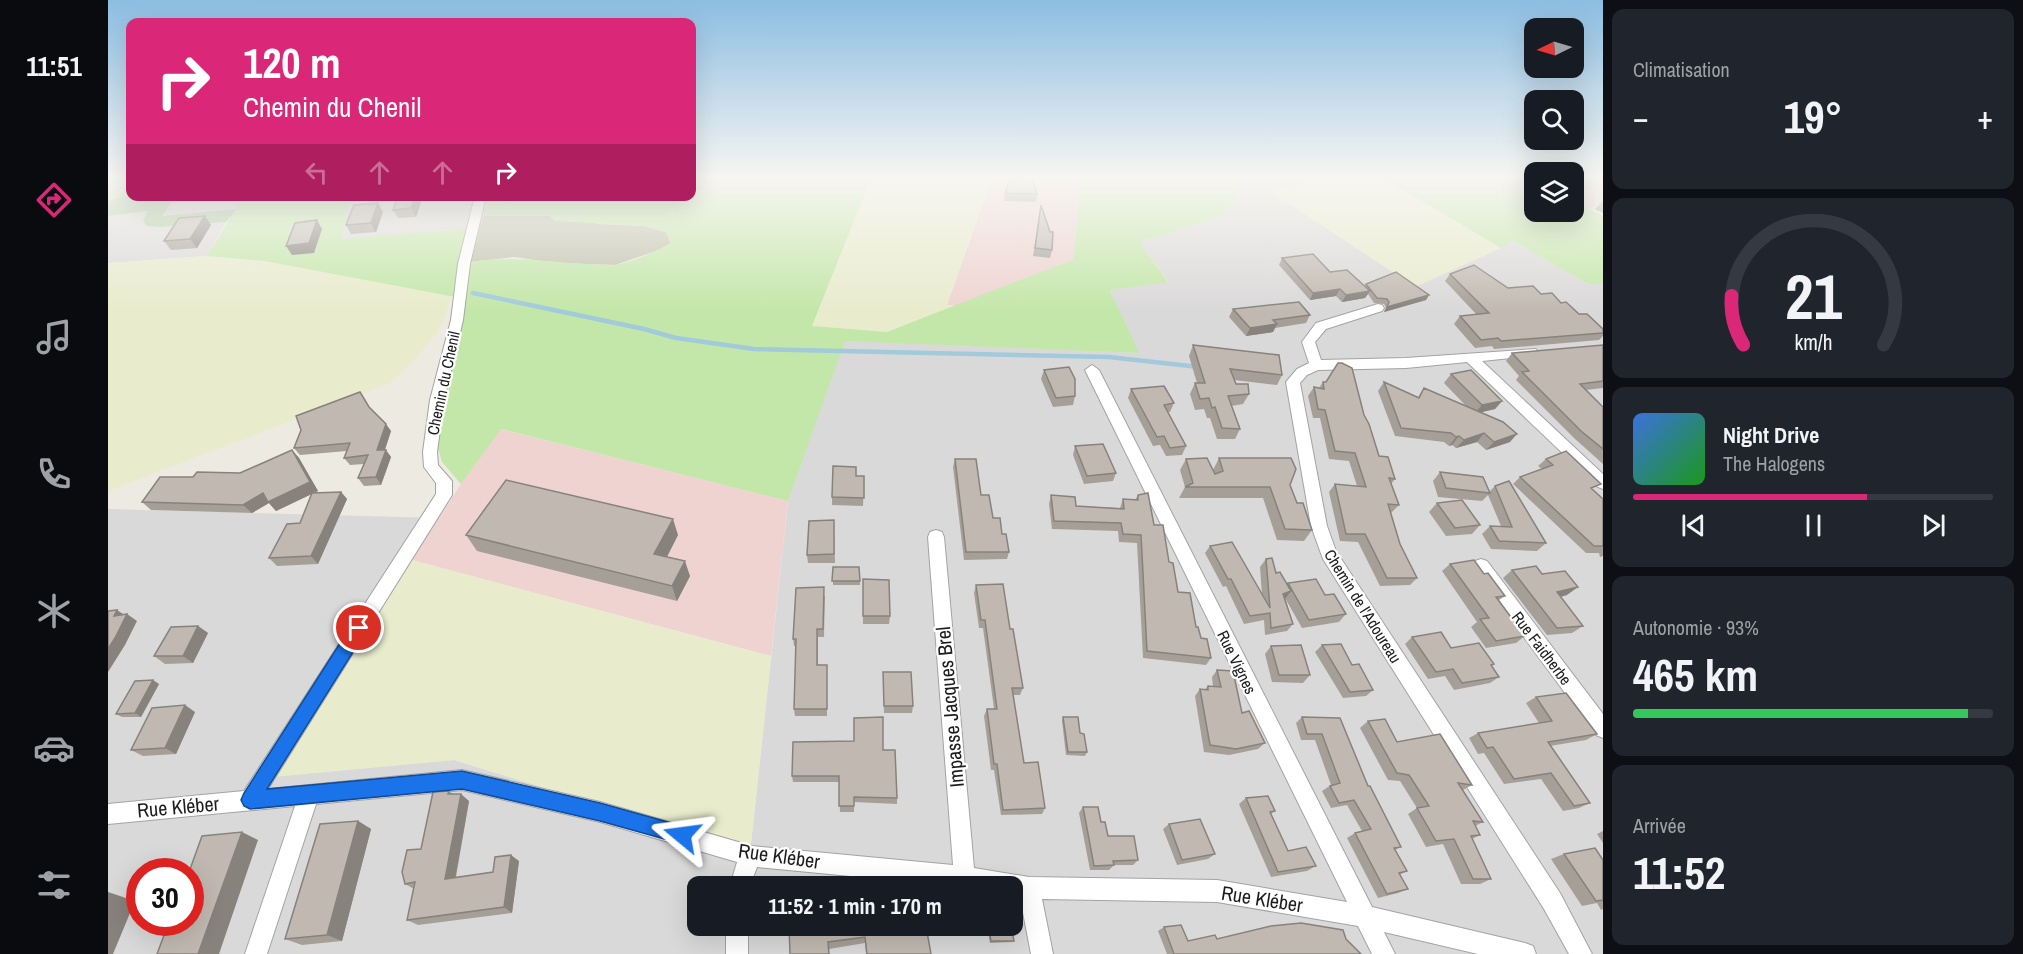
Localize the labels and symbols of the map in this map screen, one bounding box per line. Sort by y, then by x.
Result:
north arrow [1524,18,1584,78]
street label: Chemin du Chenil [421,329,465,437]
street label: Chemin de l'Adoureau [1319,545,1407,667]
pin [333,602,384,653]
street label: Rue Faidherbe [1507,607,1577,689]
street label: Impasse Jacques Brel [929,626,970,789]
street label: Rue Vignes [1212,626,1262,698]
street label: Rue Kléber [136,789,221,824]
position arrow [650,803,714,867]
street label: Rue Kléber [737,836,822,875]
speed limit sign: 30 [126,858,204,936]
street label: Rue Kléber [1219,879,1305,918]

